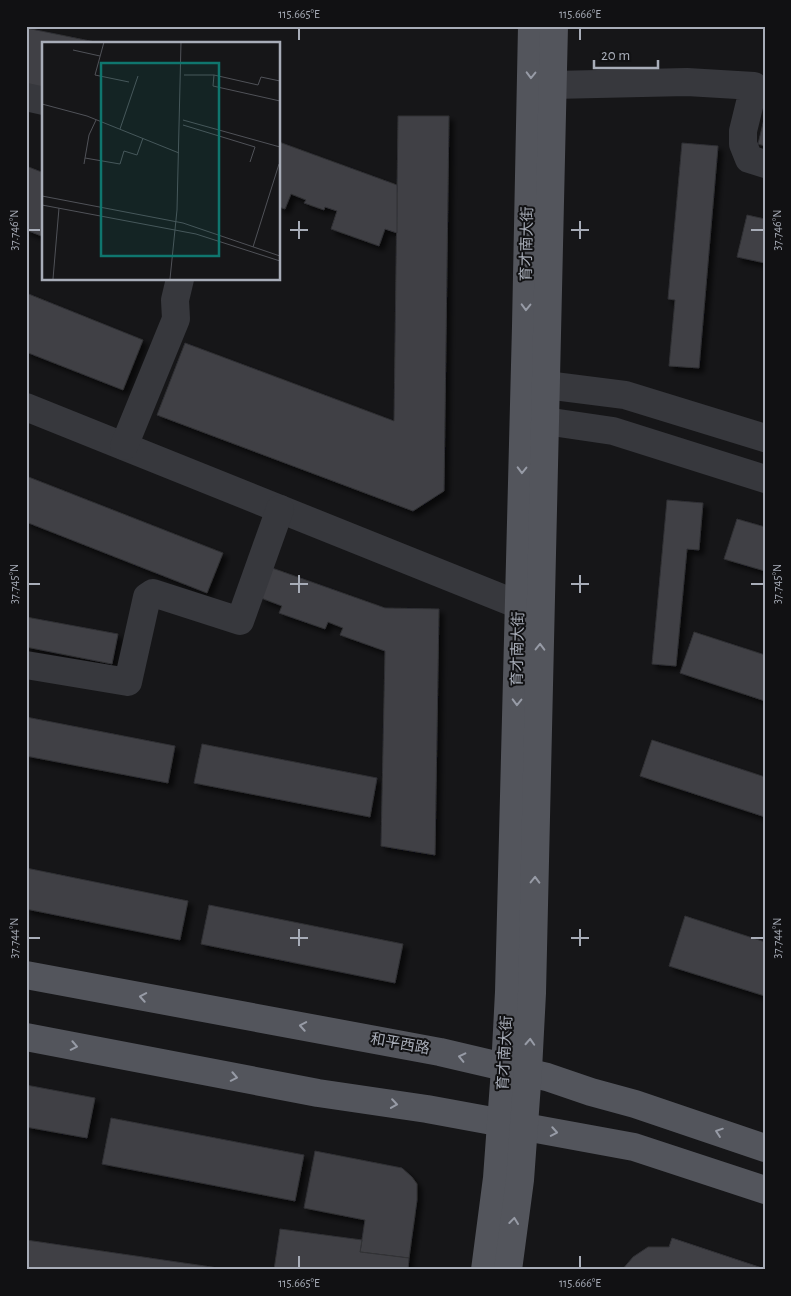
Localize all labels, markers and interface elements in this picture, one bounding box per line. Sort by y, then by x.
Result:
text: 115.665°E [278,8,320,20]
text: 115.666°E [559,8,601,20]
scale bar [594,38,657,70]
inset map [42,42,280,280]
text: 20 m [601,48,630,63]
one-way arrow [526,72,536,79]
street label: 育才南大街 [518,206,535,282]
text: 37.746°N [8,210,20,250]
text: 37.746°N [771,210,783,250]
one-way arrow [521,304,531,312]
one-way arrow [517,466,528,474]
text: 37.745°N [8,564,20,604]
text: 37.745°N [771,564,783,604]
street label: 育才南大街 [509,611,526,687]
one-way arrow [535,643,545,650]
one-way arrow [512,699,522,707]
one-way arrow [529,875,540,883]
text: 37.744°N [8,918,20,958]
text: 37.744°N [771,918,783,958]
one-way arrow [139,992,147,1002]
street label: 育才南大街 [495,1015,514,1091]
one-way arrow [298,1022,307,1032]
street label: 和平西路 [369,1030,431,1057]
one-way arrow [524,1038,535,1046]
one-way arrow [70,1041,79,1051]
one-way arrow [458,1052,467,1063]
one-way arrow [229,1071,238,1081]
one-way arrow [390,1098,398,1109]
one-way arrow [550,1126,558,1136]
one-way arrow [715,1128,723,1138]
one-way arrow [509,1217,519,1226]
text: 115.665°E [278,1277,320,1289]
text: 115.666°E [559,1277,601,1289]

